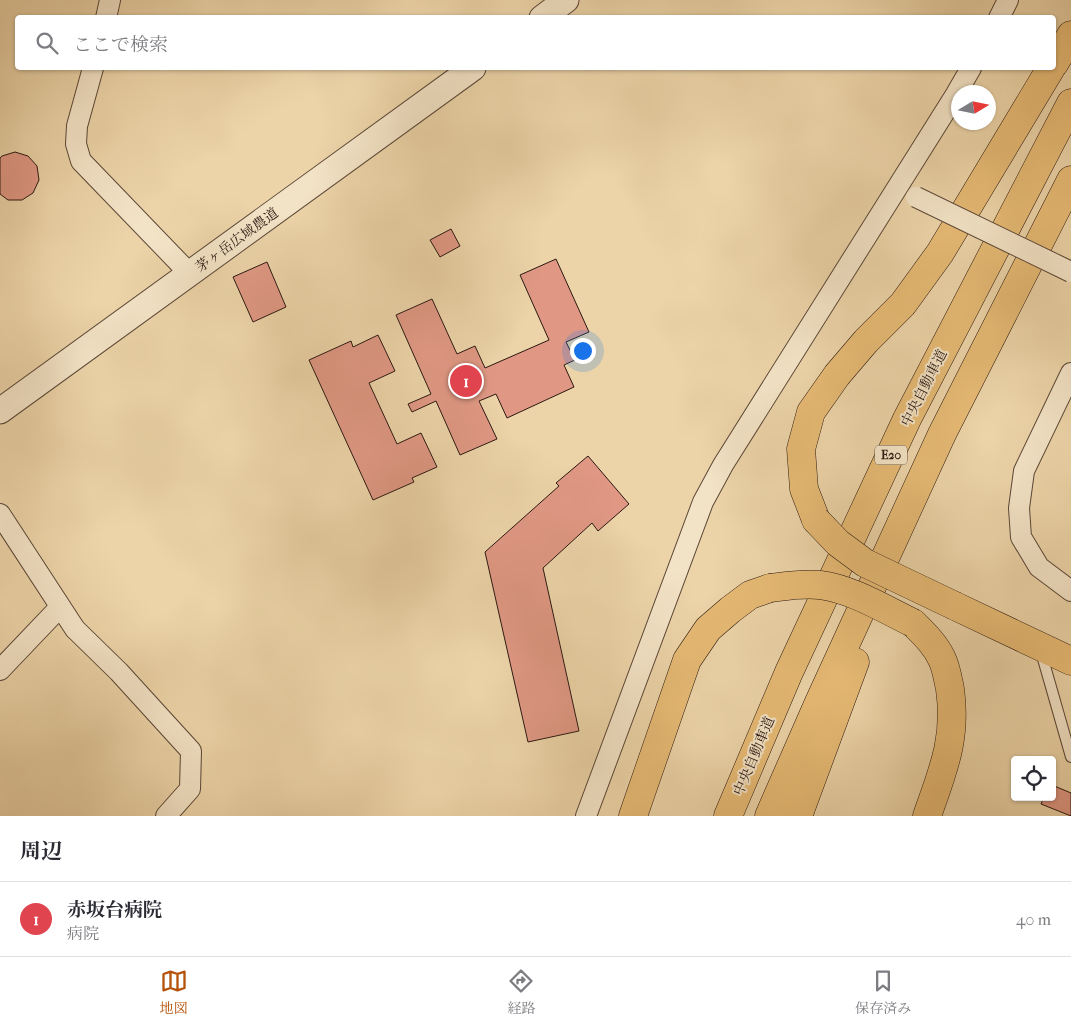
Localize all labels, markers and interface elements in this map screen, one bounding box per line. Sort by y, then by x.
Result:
search box [15,15,1056,70]
icon: search [33,29,61,57]
text: ここで検索 [73,34,168,56]
north arrow [951,85,996,130]
street label: 茅ヶ岳広域農道 [192,204,282,276]
your location [570,338,596,364]
street label: 中央自動車道 [897,347,951,429]
pin: 1 [450,362,482,400]
road number: E20 [875,446,907,464]
street label: 中央自動車道 [730,714,778,798]
map controls [1011,756,1056,801]
button: locate [1011,756,1056,801]
text: 周辺 [20,839,62,863]
text: 赤坂台病院 [67,899,162,921]
text: 1 [33,910,39,929]
text: 40 m [1016,910,1051,929]
text: 病院 [67,924,99,943]
tab: 地図 [160,967,188,1017]
tab: 経路 [507,967,535,1017]
tab: 保存済み [855,967,911,1017]

